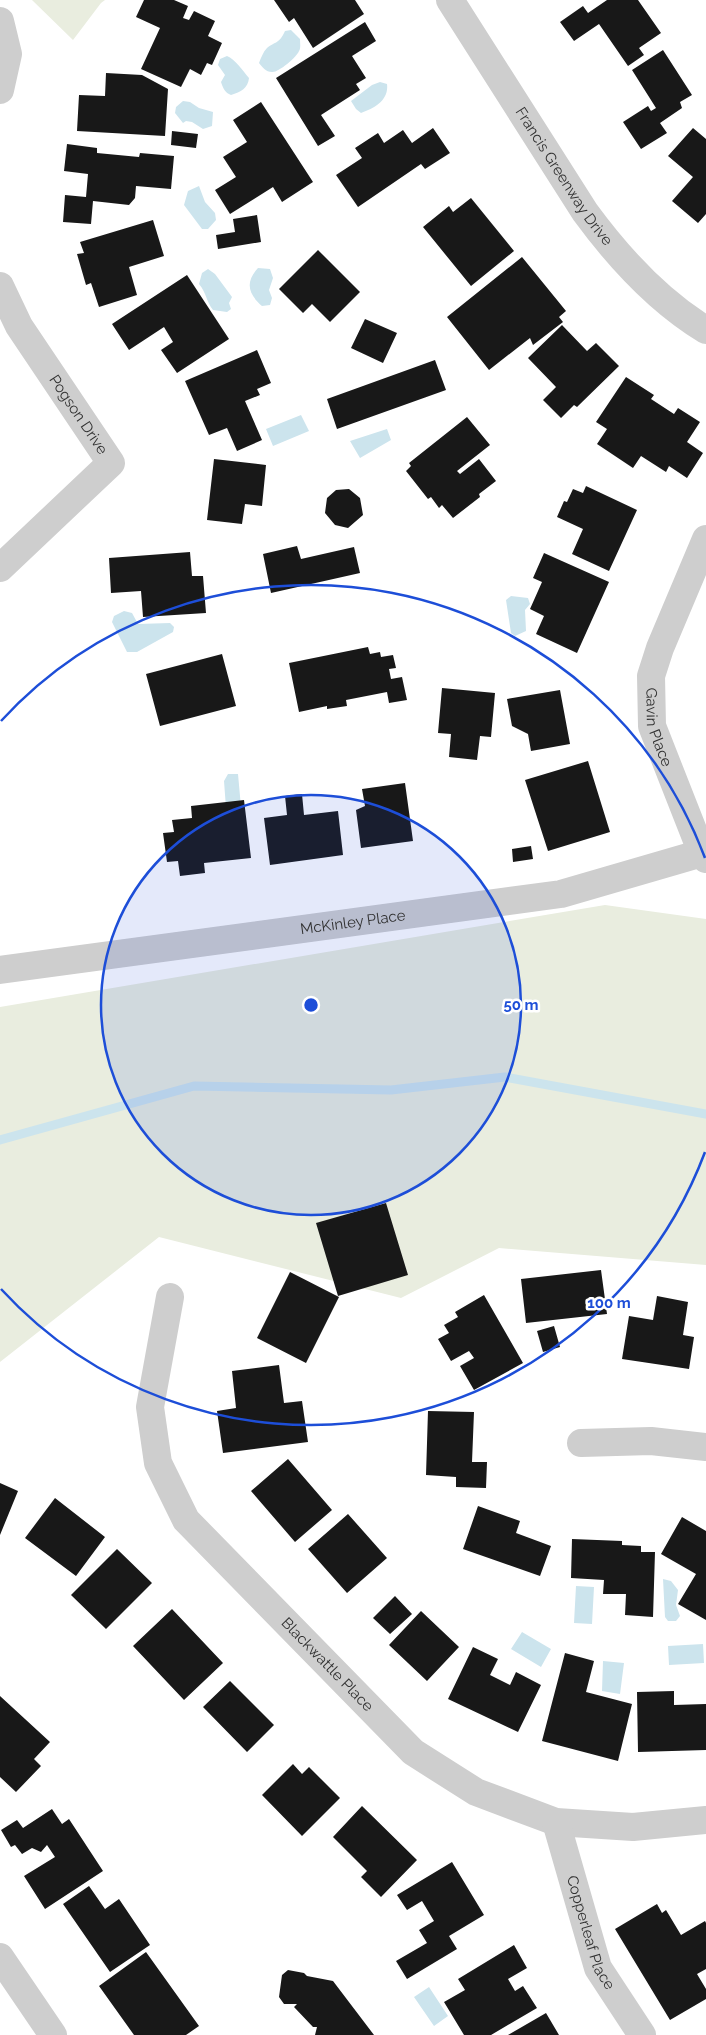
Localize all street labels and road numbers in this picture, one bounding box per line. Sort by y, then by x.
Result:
street label: Francis Greenway Drive [512,104,617,249]
street label: Pogson Drive [45,371,112,458]
street label: Gavin Place [642,688,676,769]
street label: McKinley Place [299,906,407,938]
street label: Blackwattle Place [278,1614,377,1715]
street label: Copperleaf Place [563,1873,619,1993]

